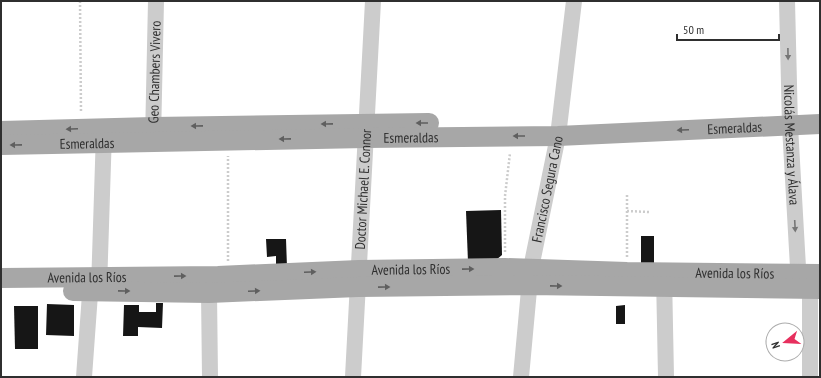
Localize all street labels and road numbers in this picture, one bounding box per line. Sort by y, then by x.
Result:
street label: Geo Chambers Vivero [144,20,165,124]
street label: Nicolás Mestanza y Álava [780,84,803,206]
street label: Esmeraldas [707,118,763,138]
street label: Doctor Michael E. Connor [351,128,375,250]
street label: Esmeraldas [383,128,439,147]
street label: Esmeraldas [59,134,115,153]
street label: Francisco Segura Cano [527,134,567,244]
street label: Avenida los Ríos [371,260,451,279]
street label: Avenida los Ríos [695,264,775,283]
street label: Avenida los Ríos [47,268,127,287]

